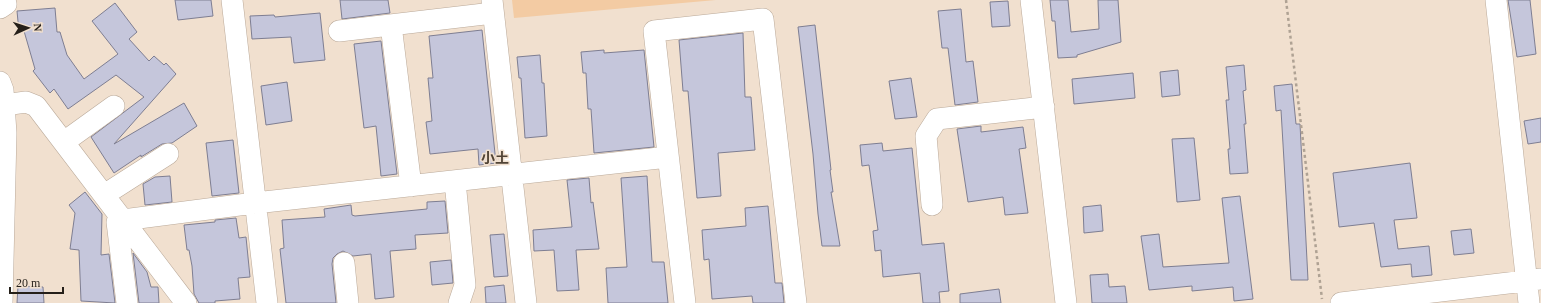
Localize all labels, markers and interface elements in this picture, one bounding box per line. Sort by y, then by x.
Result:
north arrow [8,8,48,48]
text: N [32,23,44,32]
district label: 小土 [481,151,509,166]
scale bar [10,269,63,295]
text: 20 m [16,276,41,290]

